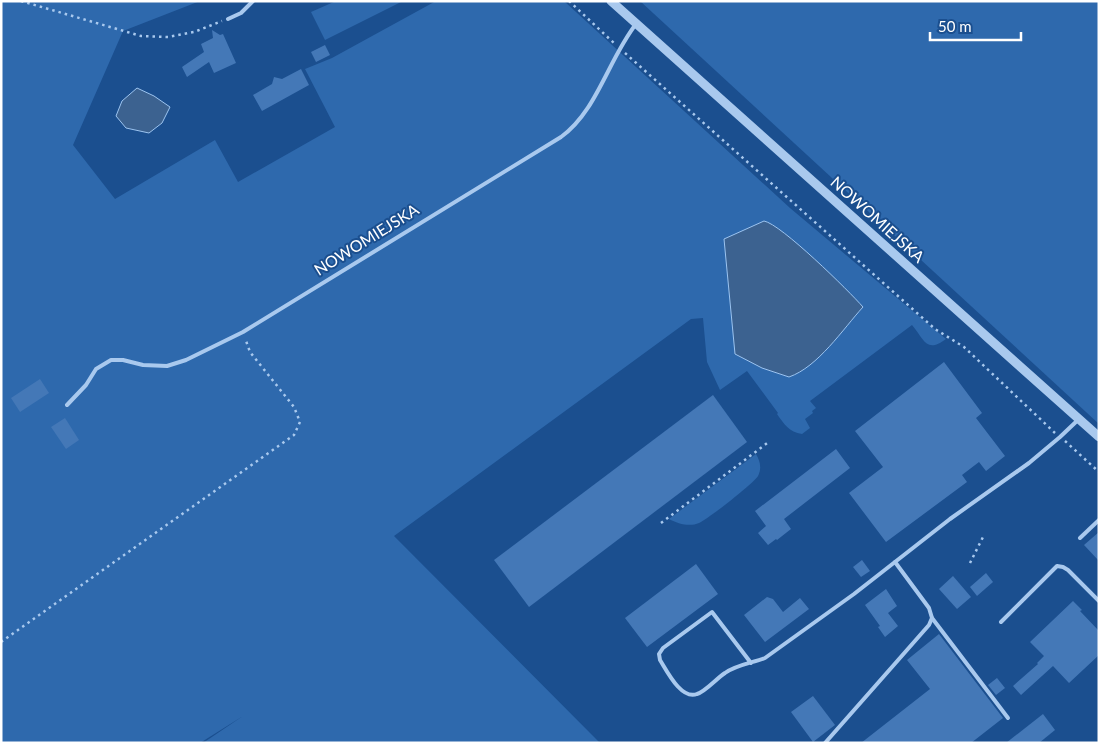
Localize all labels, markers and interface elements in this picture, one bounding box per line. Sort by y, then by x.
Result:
scale bar [930,10,1021,42]
text: 50 m [938,17,972,35]
street label: NOWOMIEJSKA [827,172,929,266]
street label: NOWOMIEJSKA [310,199,422,279]

